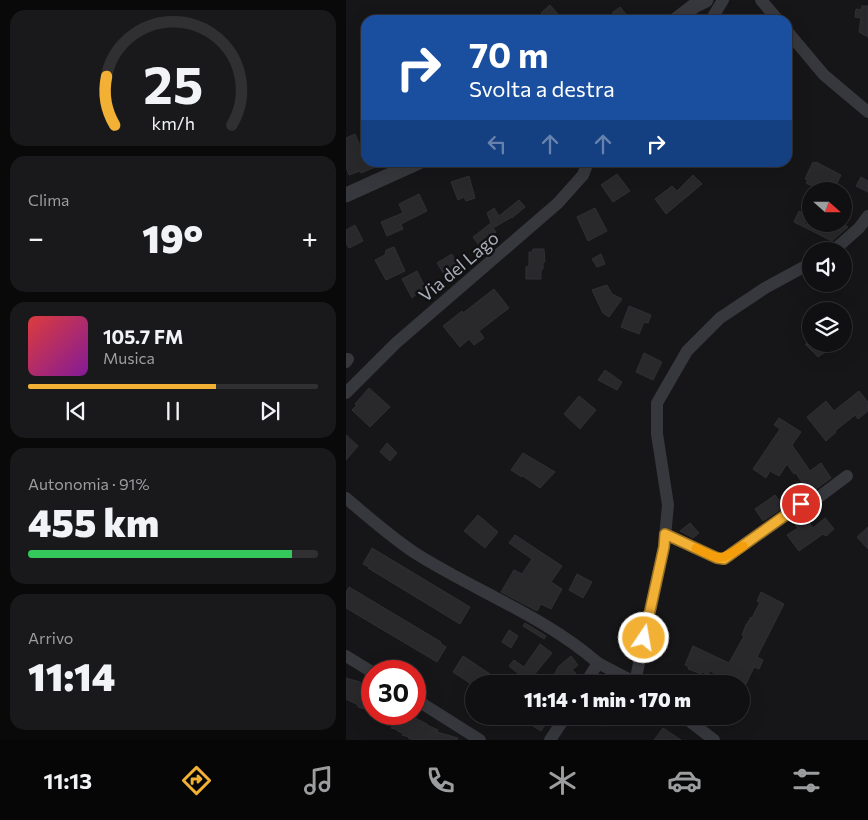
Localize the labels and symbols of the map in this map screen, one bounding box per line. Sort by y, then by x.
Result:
north arrow [802,182,852,232]
street label: Via del Lago [414,226,503,306]
pin [780,483,822,525]
position arrow [617,611,669,663]
speed limit sign: 30 [361,660,426,725]

